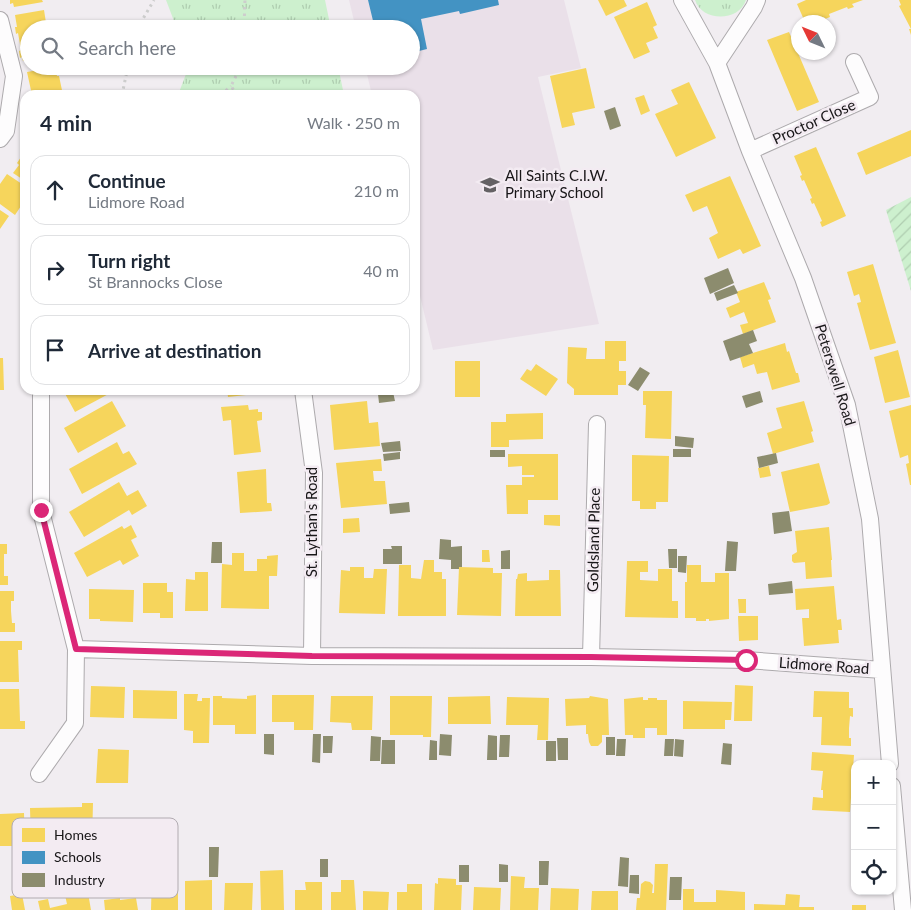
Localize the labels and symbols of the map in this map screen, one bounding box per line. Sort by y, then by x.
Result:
north arrow [791,15,836,60]
street label: Proctor Close [769,95,858,147]
place label: All Saints C.I.W. Primary School [505,166,608,201]
school or university icon: All Saints C.I.W. Primary School [479,174,501,196]
street label: Peterswell Road [812,322,860,428]
street label: St. Lythan's Road [302,467,320,577]
street label: Goldsland Place [583,488,603,592]
route end [30,499,53,522]
route start [735,649,758,672]
street label: Lidmore Road [778,653,870,677]
legend [12,818,178,898]
text: Homes [54,826,97,843]
text: Schools [54,848,101,865]
text: Industry [54,871,105,888]

